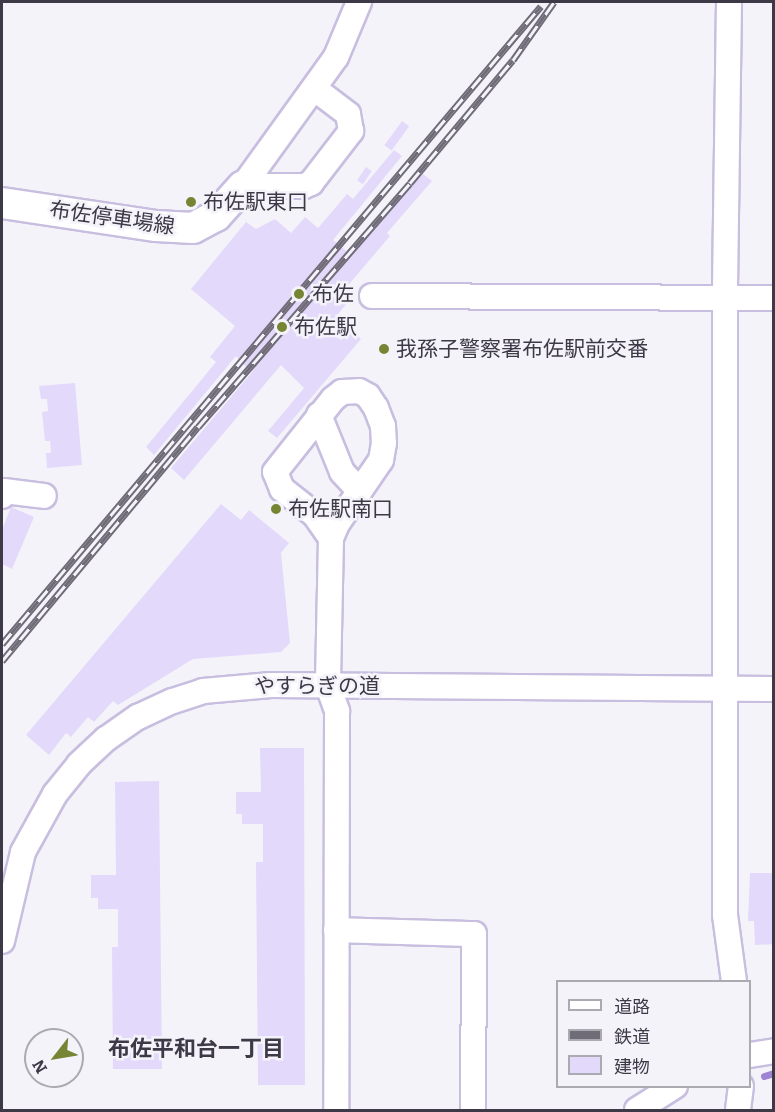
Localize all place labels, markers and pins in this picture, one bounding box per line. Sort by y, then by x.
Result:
place label: 布佐駅東口 [203,189,308,215]
marker: 布佐駅東口 [184,195,198,209]
place label: 布佐 [312,281,354,307]
marker: 布佐 [290,285,308,303]
place label: 布佐駅 [294,314,357,340]
marker: 布佐駅 [275,320,289,334]
place label: 我孫子警察署布佐駅前交番 [396,336,648,362]
marker: 我孫子警察署布佐駅前交番 [377,342,391,356]
place label: 布佐駅南口 [288,496,393,522]
marker: 布佐駅南口 [269,502,283,516]

